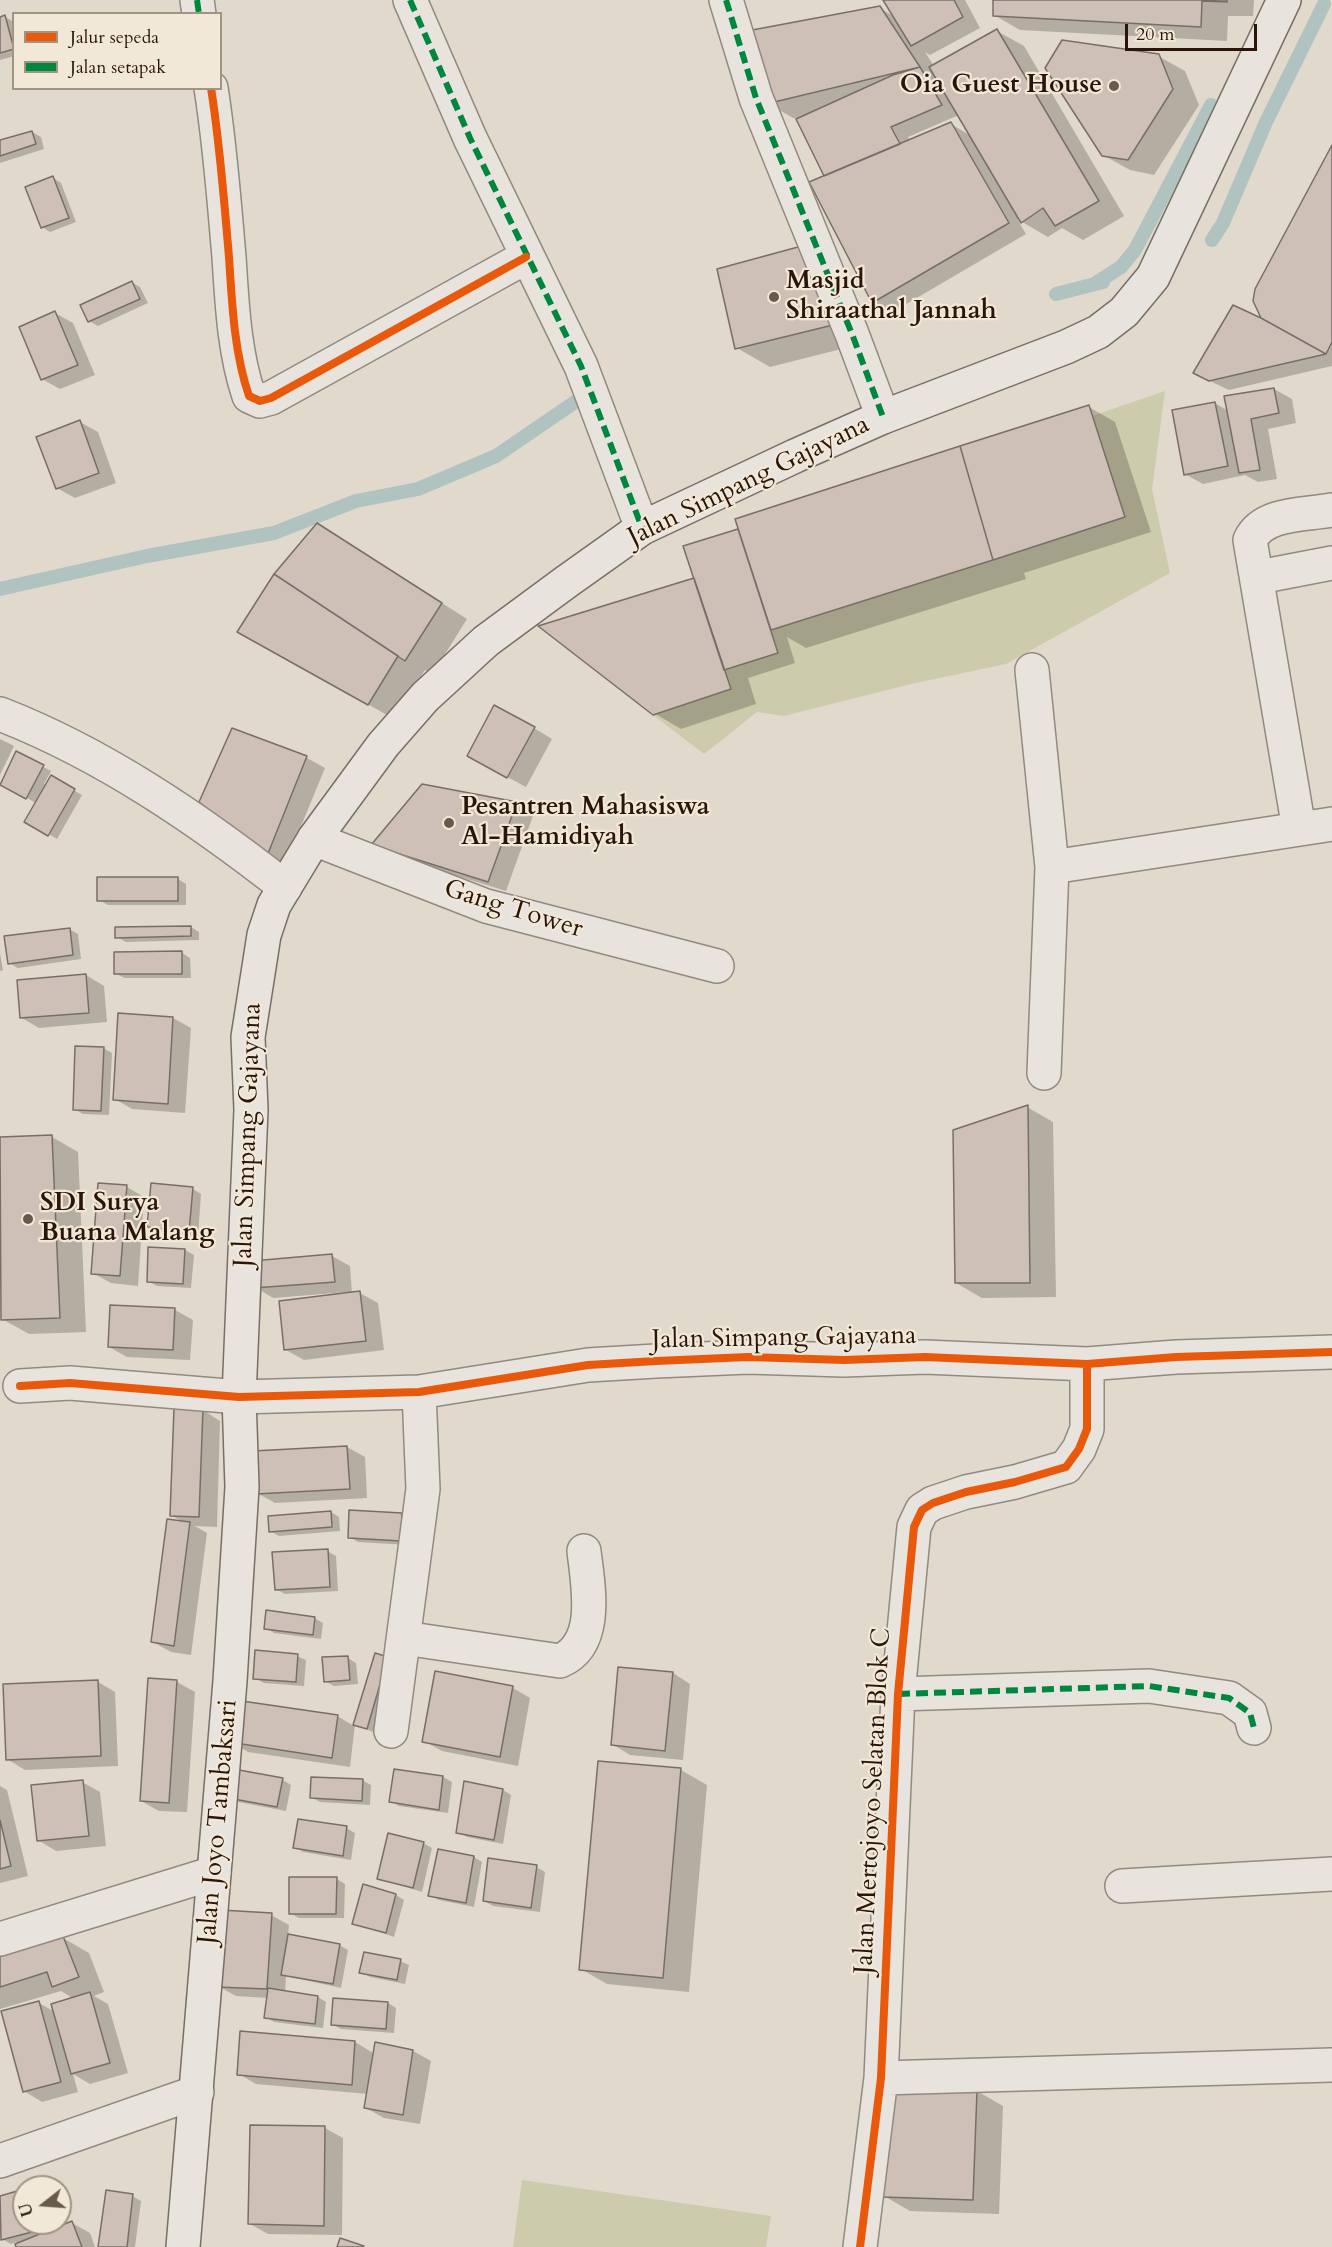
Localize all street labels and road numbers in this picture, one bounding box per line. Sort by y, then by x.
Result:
street label: Jalan Simpang Gajayana [623,410,875,554]
street label: Gang Tower [440,874,586,946]
street label: Jalan Simpang Gajayana [229,1002,269,1268]
street label: Jalan Simpang Gajayana [651,1321,917,1357]
street label: Jalan Mertojoyo Selatan Blok C [849,1627,899,1975]
street label: Jalan Joyo Tambaksari [193,1698,245,1946]

